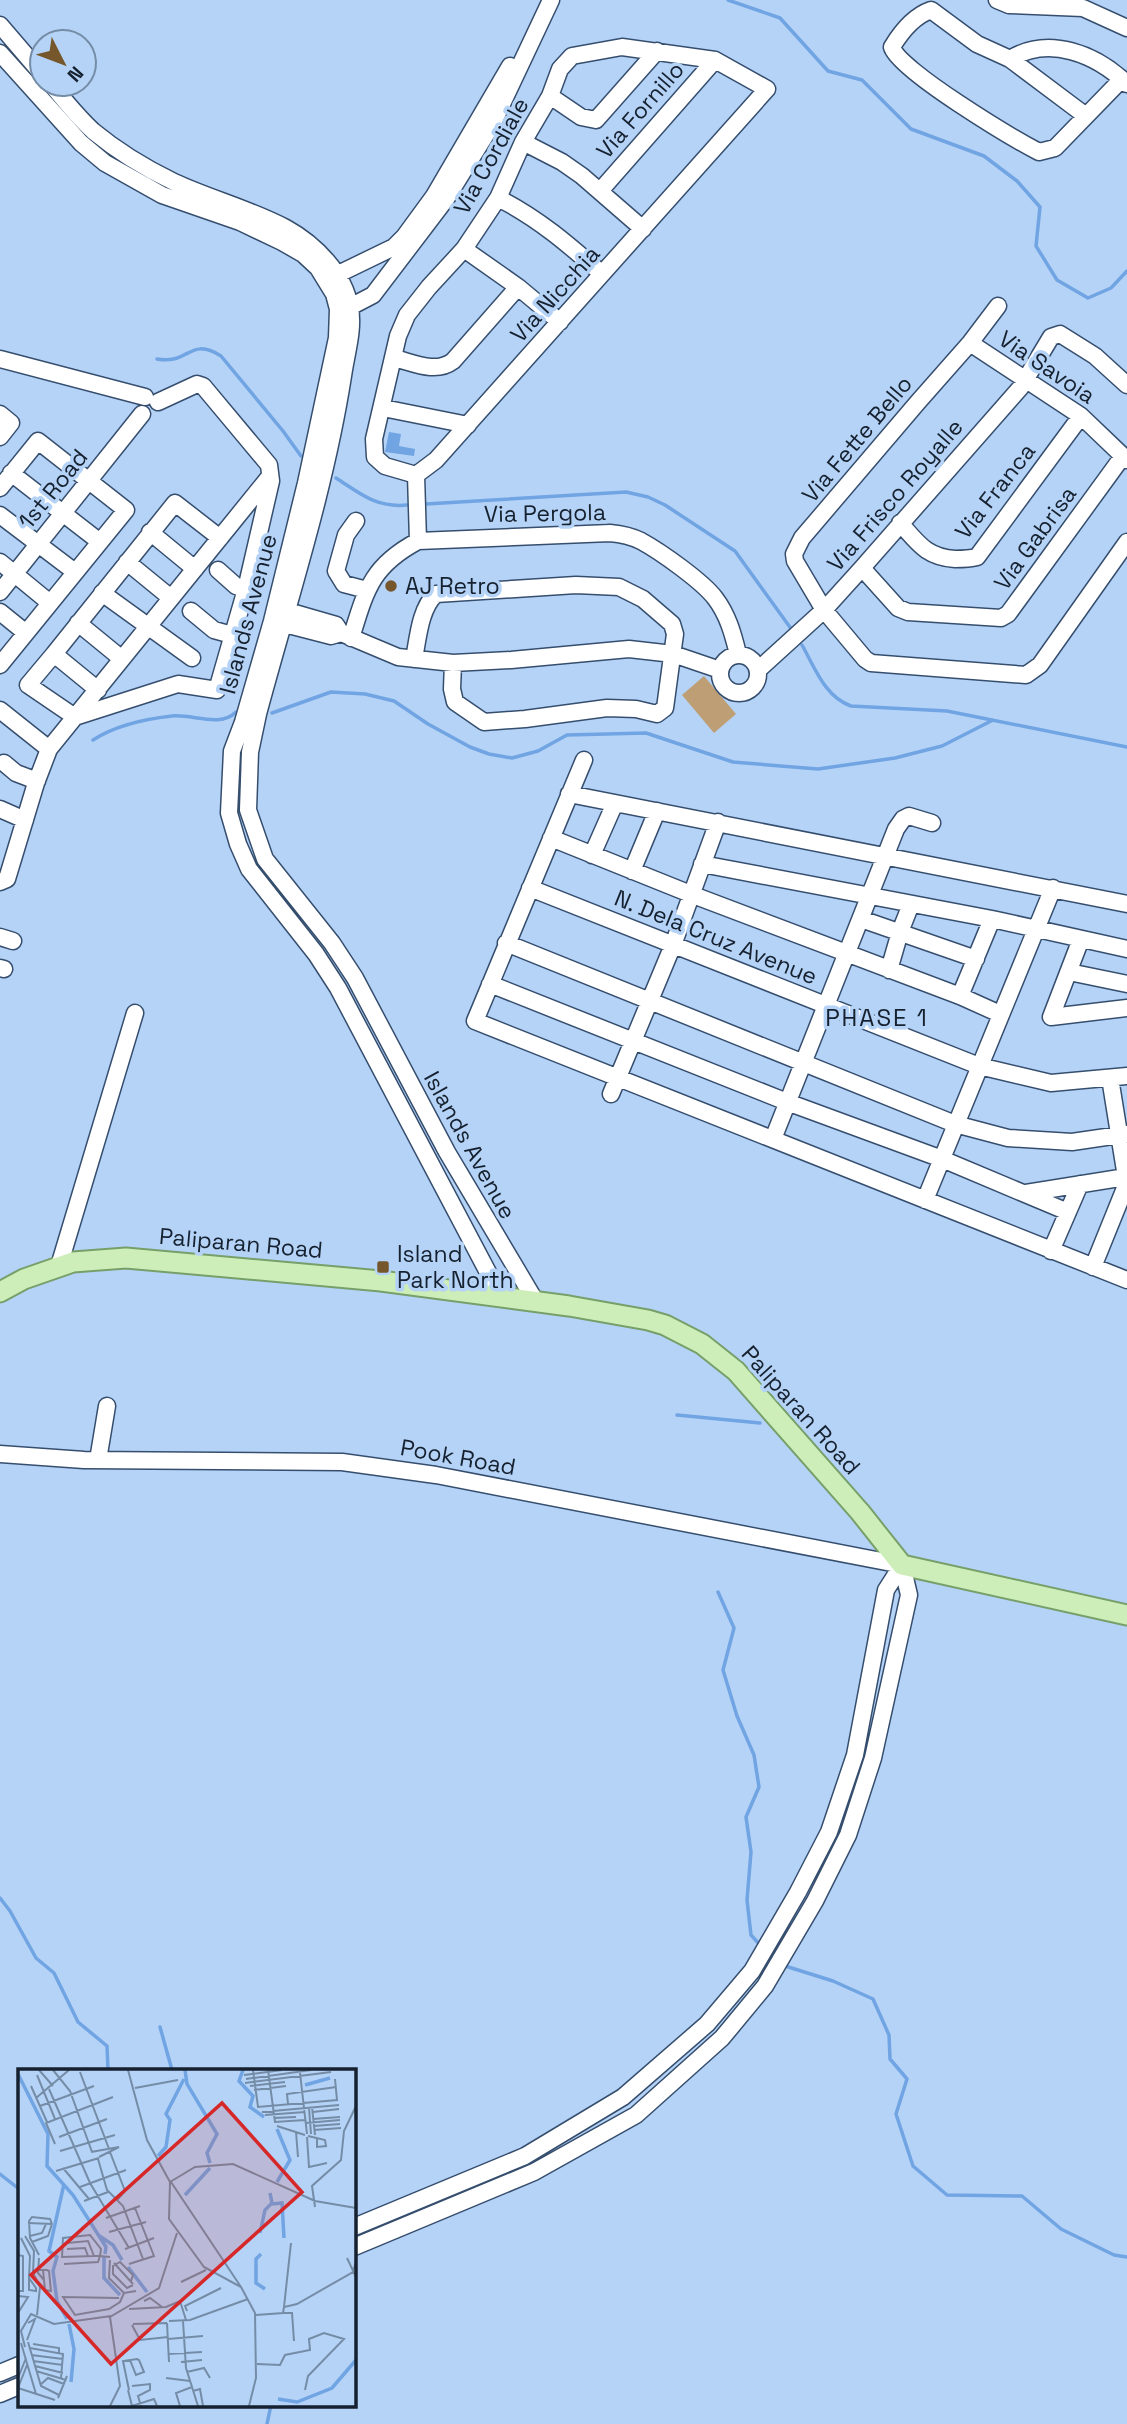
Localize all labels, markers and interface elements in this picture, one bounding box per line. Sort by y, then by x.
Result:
north arrow [28,28,98,98]
street label: Via Fornillo [590,55,690,165]
text: N [62,61,89,87]
street label: Via Cordiale [447,92,535,220]
street label: Via Nicchia [504,239,606,349]
street label: Via Savoia [993,324,1101,410]
street label: Via Fette Bello [795,369,919,509]
street label: Via Frisco Royalle [820,412,970,578]
street label: Via Franca [948,437,1042,545]
street label: 1st Road [12,443,94,535]
street label: Via Gabrisa [987,480,1083,596]
street label: Via Pergola [484,497,606,529]
street label: Islands Avenue [212,531,284,697]
place label: AJ Retro [405,571,500,601]
marker: AJ Retro [383,578,399,594]
street label: N. Dela Cruz Avenue [610,883,822,991]
district label: PHASE 1 [825,1002,929,1033]
street label: Islands Avenue [417,1066,523,1224]
street label: Paliparan Road [158,1221,324,1265]
place label: Island Park North [397,1239,514,1295]
marker: Island Park North [375,1259,391,1275]
street label: Paliparan Road [735,1339,867,1481]
street label: Pook Road [398,1432,518,1482]
inset map [18,2069,355,2406]

